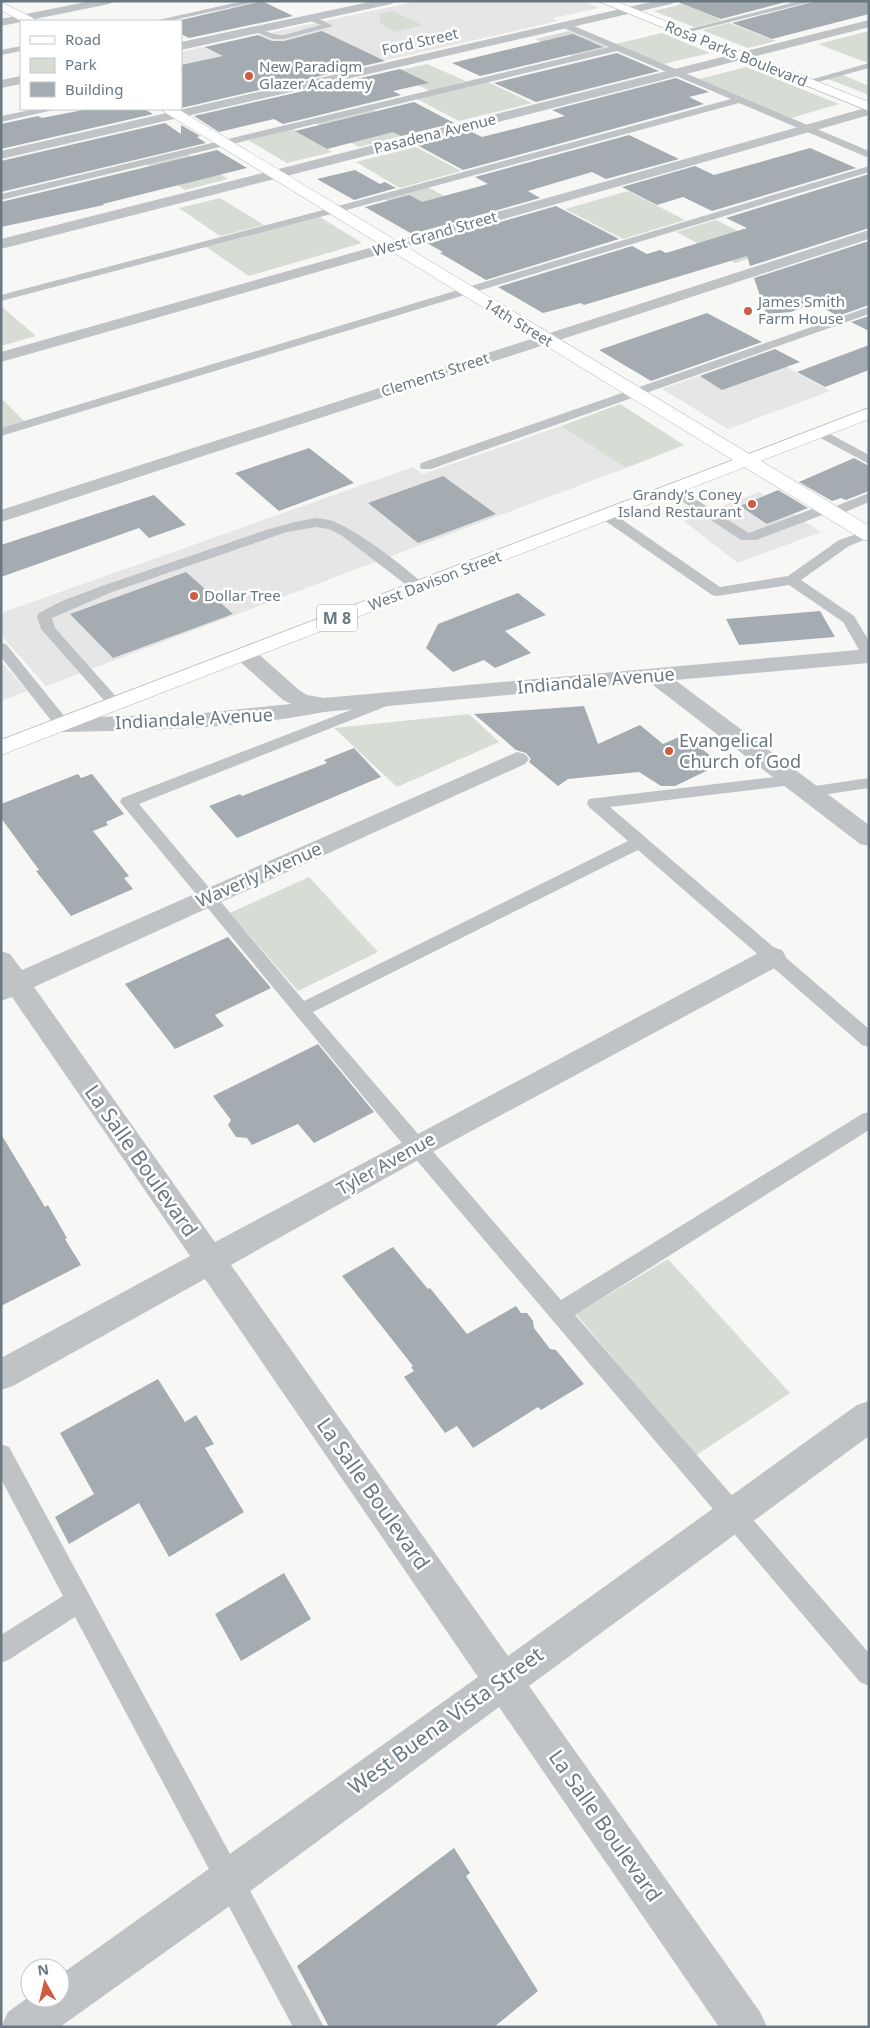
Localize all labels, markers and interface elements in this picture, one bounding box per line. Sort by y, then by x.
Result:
street label: Rosa Parks Boulevard [662,15,811,91]
legend [20,20,182,110]
street label: Ford Street [380,22,460,60]
text: Road [65,29,101,49]
text: Park [65,54,97,74]
place label: New Paradigm Glazer Academy [259,56,373,93]
marker: New Paradigm Glazer Academy [243,70,255,82]
text: Building [65,79,123,99]
street label: Pasadena Avenue [372,108,498,158]
street label: West Grand Street [370,206,500,260]
place label: James Smith Farm House [756,291,845,328]
street label: 14th Street [480,294,557,351]
marker: James Smith Farm House [742,305,754,317]
street label: Clements Street [378,347,492,401]
place label: Grandy's Coney Island Restaurant [618,484,743,521]
marker: Grandy's Coney Island Restaurant [746,498,758,510]
street label: West Davison Street [365,545,504,615]
place label: Dollar Tree [204,585,281,605]
marker: Dollar Tree [188,590,200,602]
road number: M 8 [317,604,357,632]
street label: Indiandale Avenue [516,661,676,699]
street label: Indiandale Avenue [114,702,273,734]
place label: Evangelical Church of God [679,728,801,773]
marker: Evangelical Church of God [663,745,675,757]
street label: Waverly Avenue [192,836,325,912]
street label: La Salle Boulevard [79,1079,205,1242]
street label: Tyler Avenue [332,1126,439,1200]
street label: La Salle Boulevard [311,1412,437,1575]
street label: West Buena Vista Street [342,1640,549,1800]
street label: La Salle Boulevard [543,1744,669,1907]
north arrow [20,1958,70,2008]
text: N [36,1959,50,1980]

